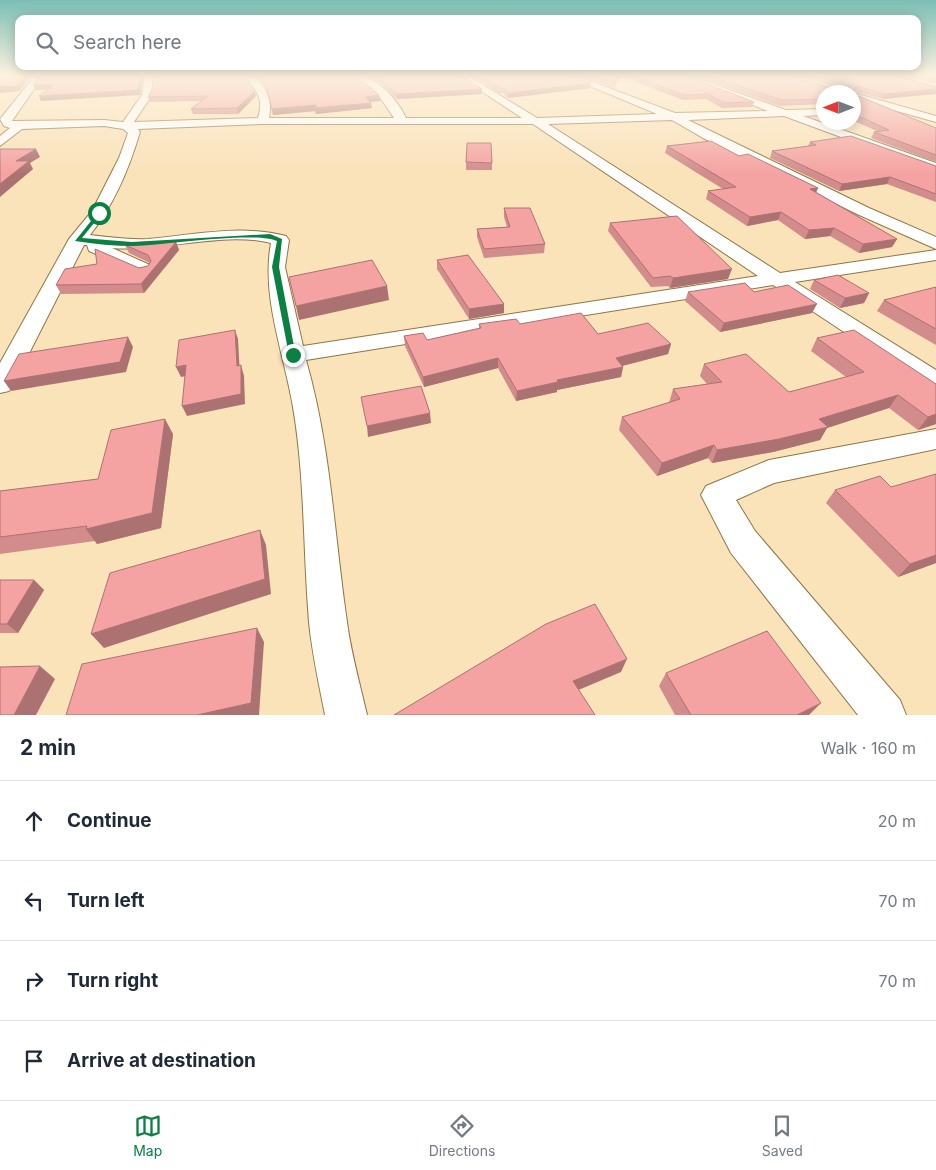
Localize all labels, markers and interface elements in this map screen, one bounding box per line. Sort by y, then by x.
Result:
search box [15,15,921,70]
icon: search [33,29,61,57]
text: Search here [73,31,182,54]
north arrow [816,85,861,130]
route start [88,202,111,225]
route end [282,344,305,367]
text: 2 min [20,735,76,760]
text: Walk · 160 m [821,738,916,758]
icon: ahead [20,807,48,835]
text: Continue [67,809,152,832]
text: 20 m [878,811,916,831]
icon: left [20,887,48,915]
text: Turn left [67,889,145,912]
text: 70 m [879,891,916,911]
icon: right [20,967,48,995]
text: Turn right [67,969,158,992]
text: 70 m [879,971,916,991]
icon: arrive [20,1047,48,1075]
text: Arrive at destination [67,1049,256,1072]
tab: Map [133,1112,162,1159]
tab: Directions [429,1112,495,1159]
tab: Saved [762,1112,803,1159]

